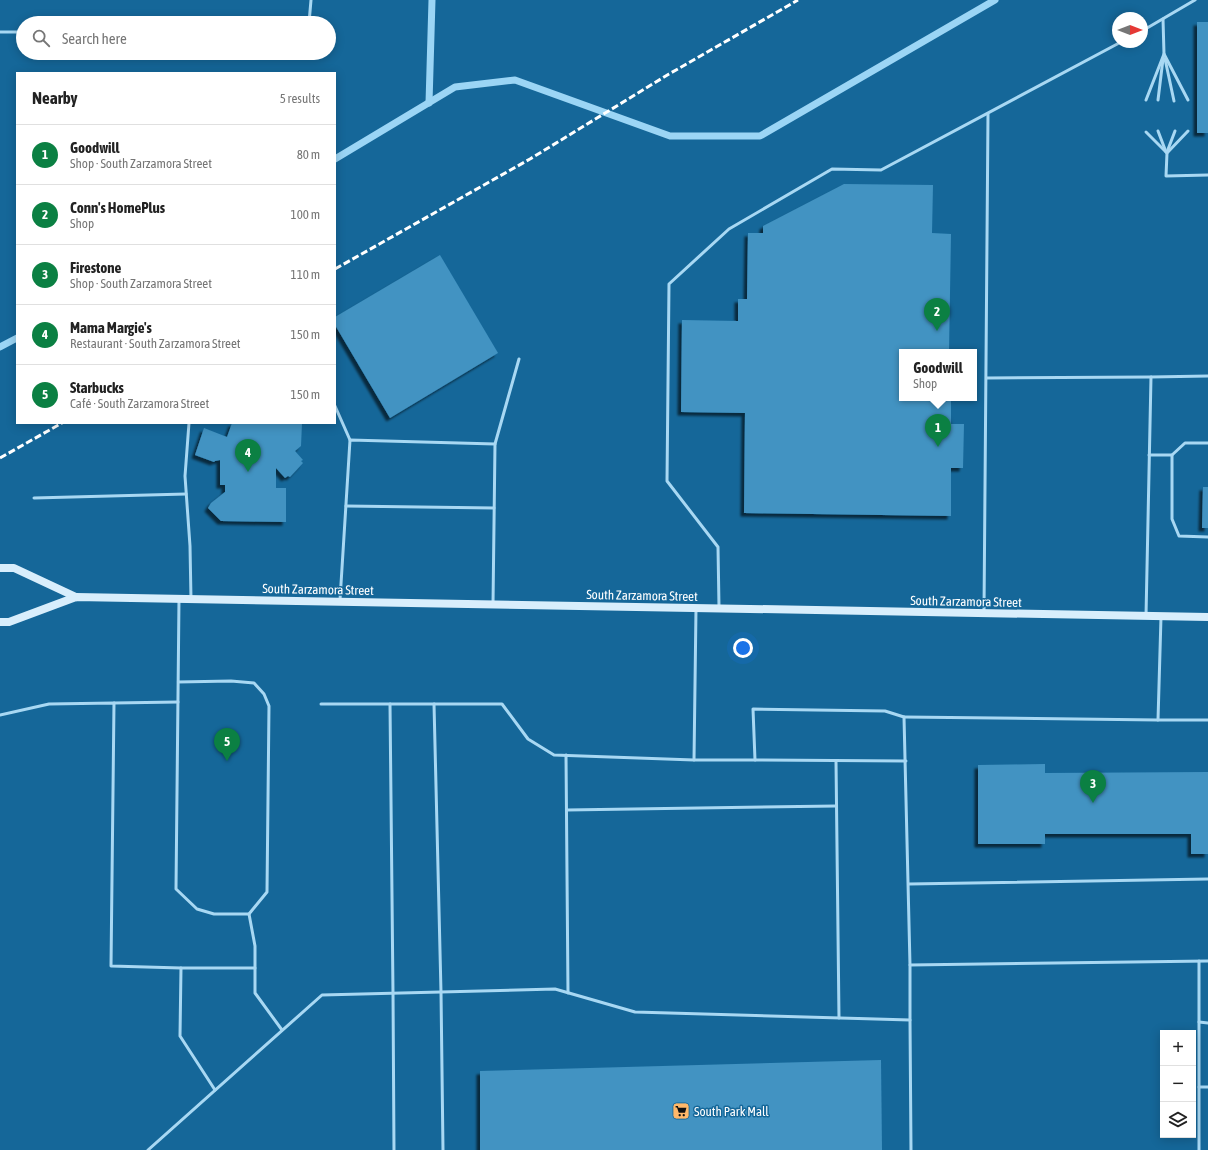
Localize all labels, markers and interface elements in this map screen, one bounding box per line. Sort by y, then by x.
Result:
north arrow [1112,12,1148,48]
search box [16,16,336,60]
icon: search [30,27,52,49]
text: Search here [62,30,127,47]
text: Nearby [32,88,78,108]
text: 5 results [280,91,320,106]
text: Goodwill [70,139,120,156]
text: 1 [42,147,48,162]
text: 80 m [297,147,320,162]
text: Shop · South Zarzamora Street [70,156,212,171]
text: Conn's HomePlus [70,199,165,216]
text: 2 [42,207,48,222]
text: 100 m [291,207,320,222]
text: Shop [70,216,94,231]
text: Firestone [70,259,121,276]
text: 3 [42,267,48,282]
text: 110 m [291,267,320,282]
text: Shop · South Zarzamora Street [70,276,212,291]
pin: 2 [924,298,950,331]
text: Mama Margie's [70,319,152,336]
text: 4 [42,327,48,342]
text: 150 m [291,327,320,342]
text: Restaurant · South Zarzamora Street [70,336,241,351]
popup [899,349,977,401]
text: Goodwill [913,359,963,376]
text: Shop [913,376,937,391]
text: Starbucks [70,379,124,396]
text: 5 [42,387,48,402]
text: 150 m [291,387,320,402]
text: Café · South Zarzamora Street [70,396,209,411]
pin: 1 [925,414,951,447]
pin: 4 [235,439,261,472]
street label: South Zarzamora Street [262,581,374,598]
street label: South Zarzamora Street [586,587,698,604]
street label: South Zarzamora Street [910,593,1022,610]
your location [733,638,753,658]
pin: 5 [214,728,240,761]
pin: 3 [1080,770,1106,803]
map controls [1160,1030,1196,1138]
button: + [1160,1030,1196,1066]
button: − [1160,1066,1196,1102]
supermarket icon: South Park Mall [671,1101,691,1121]
button: layers [1160,1102,1196,1138]
place label: South Park Mall [694,1104,769,1119]

